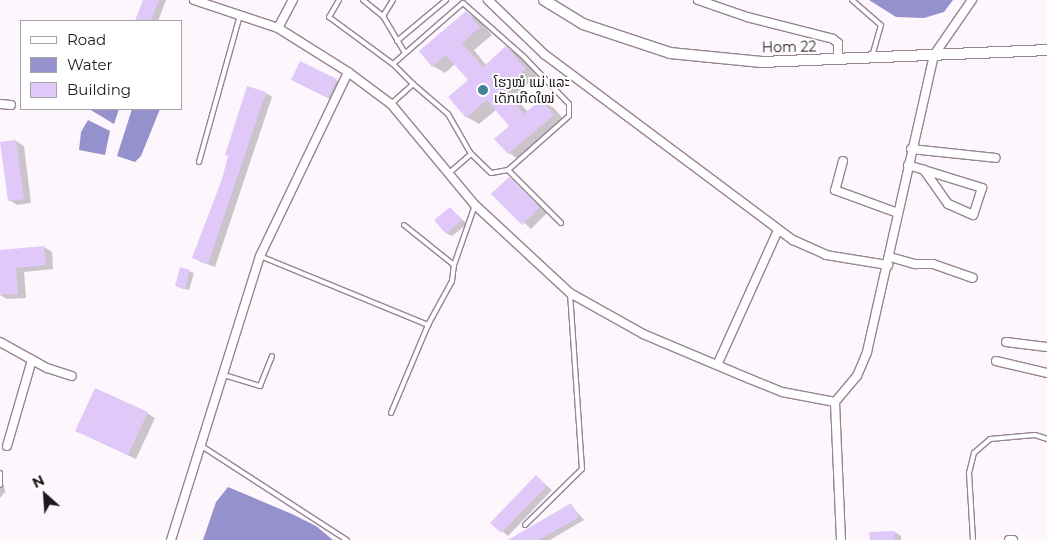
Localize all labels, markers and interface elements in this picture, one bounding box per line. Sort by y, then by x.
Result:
legend [20,20,182,110]
text: Road [67,30,106,49]
street label: Hom 22 [762,38,816,56]
text: Water [67,55,113,74]
place label: ໂຮງໝໍ ແມ່ ແລະ ເດັກເກີດໃໝ່ [494,74,570,106]
text: Building [67,80,131,99]
marker: ໂຮງໝໍ ແມ່ ແລະ ເດັກເກີດໃໝ່ [476,83,490,97]
north arrow [20,470,70,520]
text: N [29,471,47,492]

